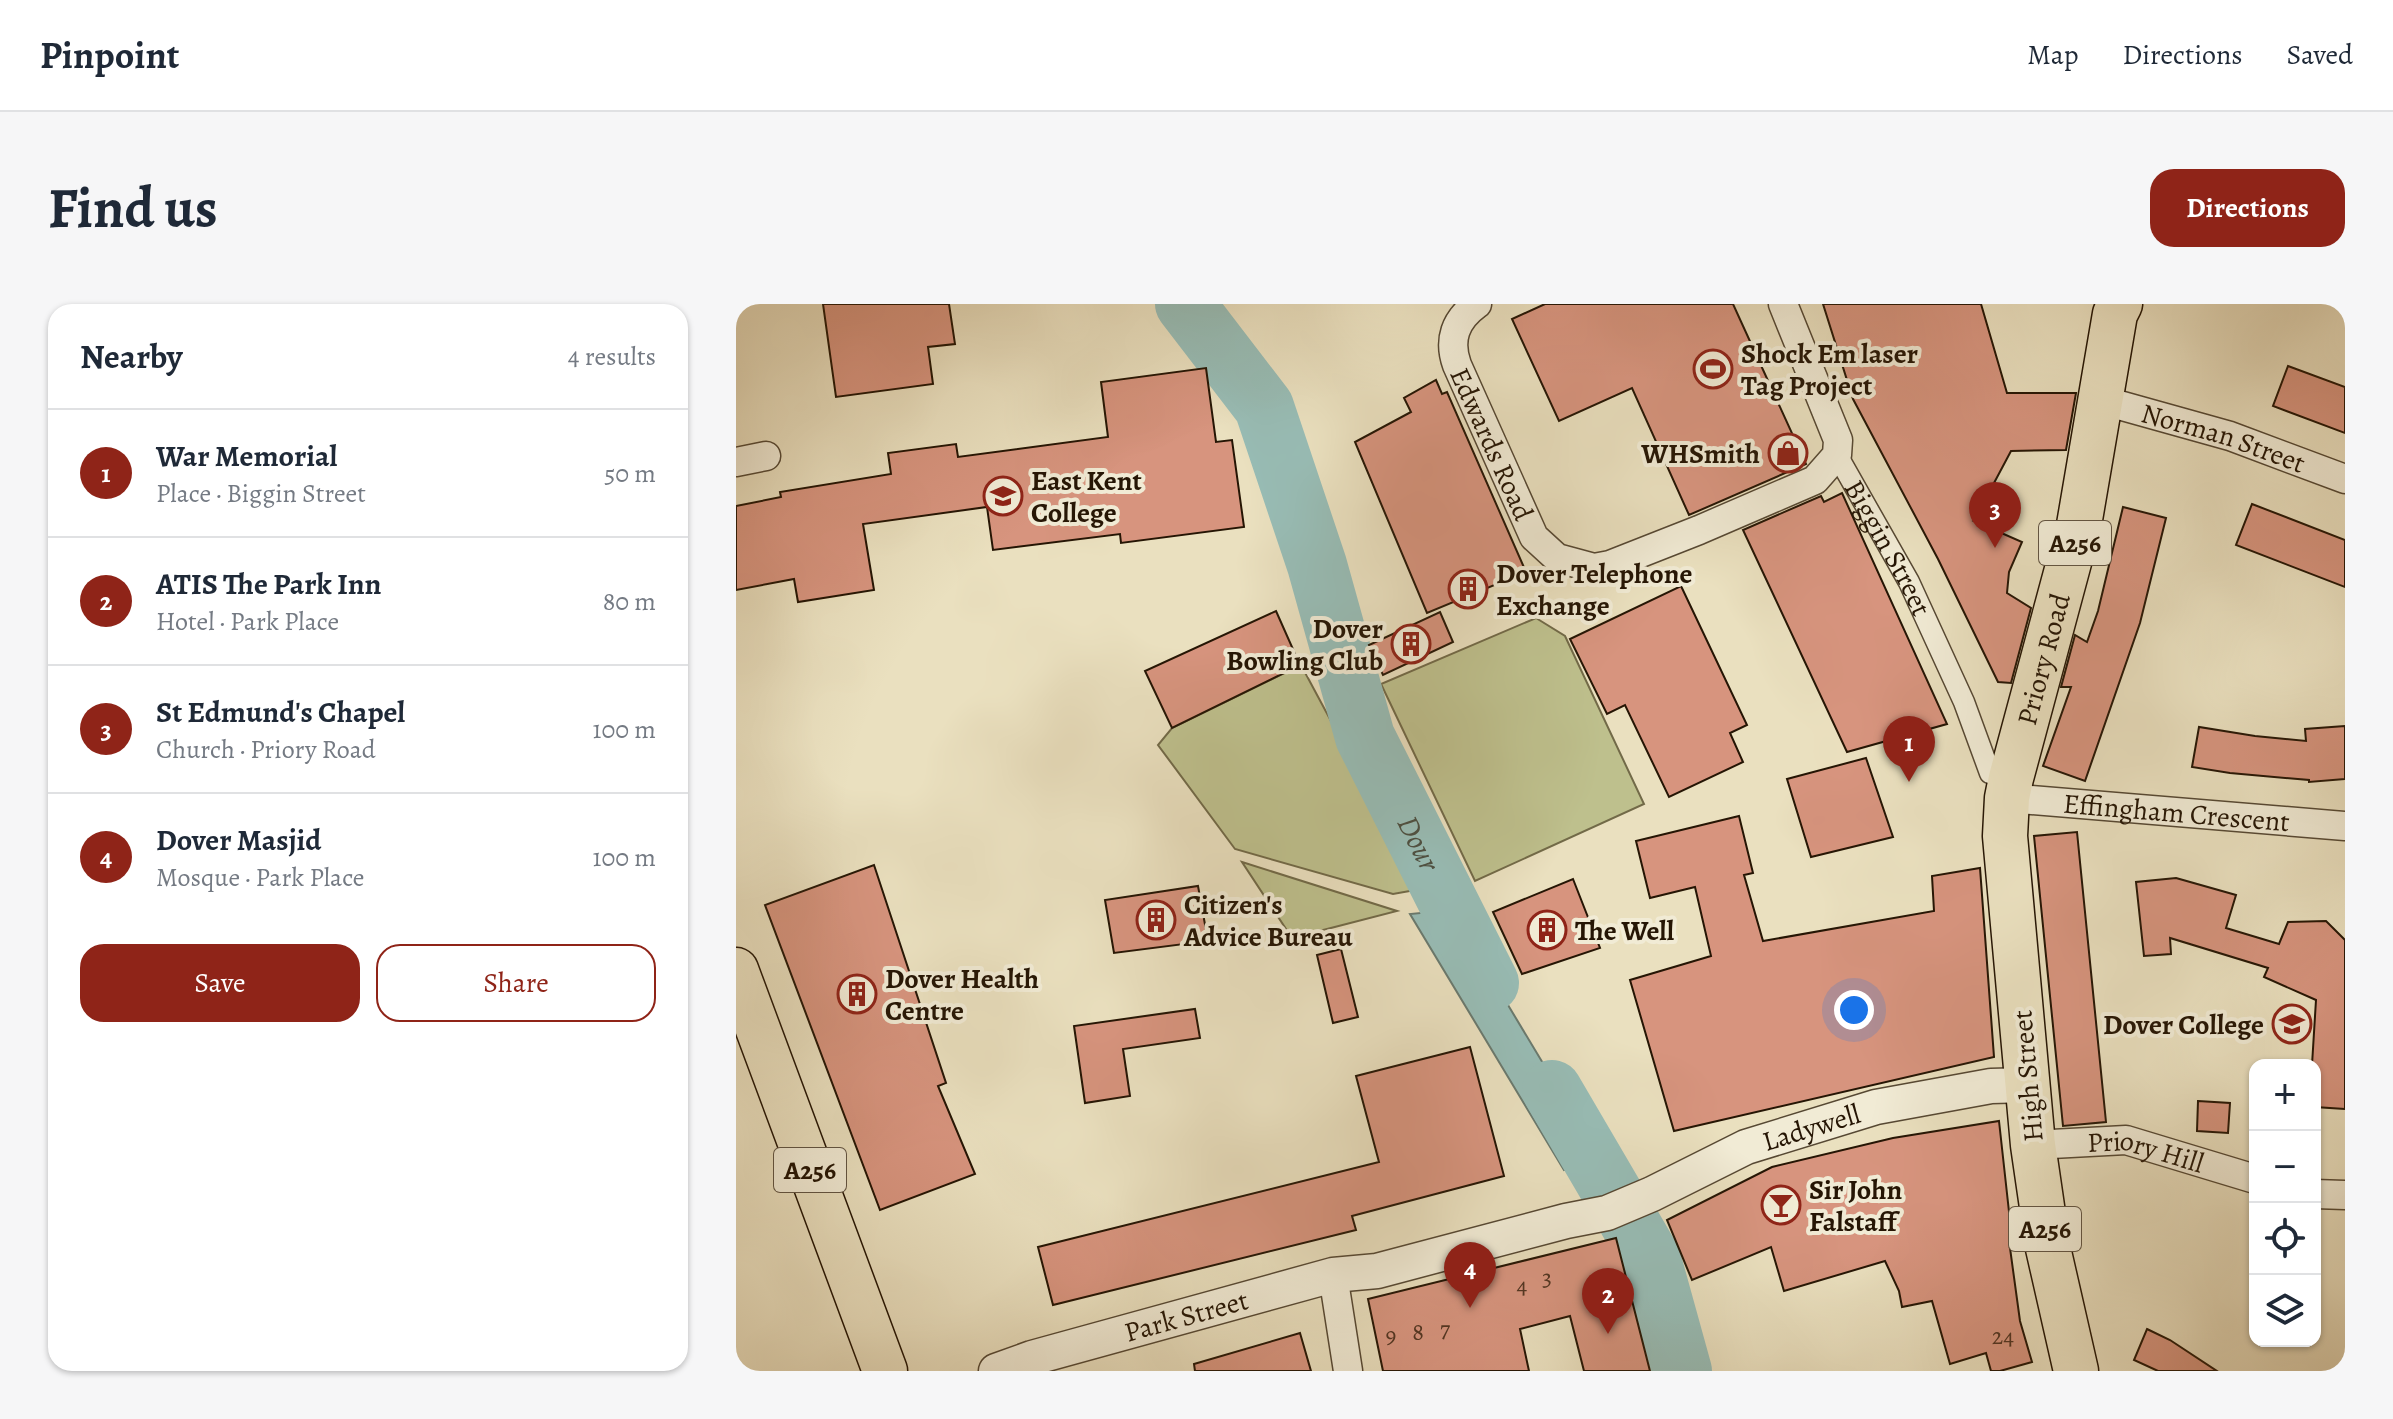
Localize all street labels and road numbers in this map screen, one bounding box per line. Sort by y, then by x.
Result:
street label: Edwards Road [1440,362,1543,528]
street label: Norman Street [2137,394,2311,483]
street label: Biggin Street [1835,473,1940,622]
road number: A256 [2039,521,2111,565]
street label: Priory Road [2008,588,2080,730]
street label: Effingham Crescent [2062,785,2291,841]
street label: High Street [2003,1008,2053,1143]
street label: Ladywell [1758,1095,1865,1161]
street label: Priory Hill [2086,1121,2208,1183]
road number: A256 [774,1148,846,1192]
road number: A256 [2009,1207,2081,1251]
street label: Park Street [1120,1281,1253,1352]

